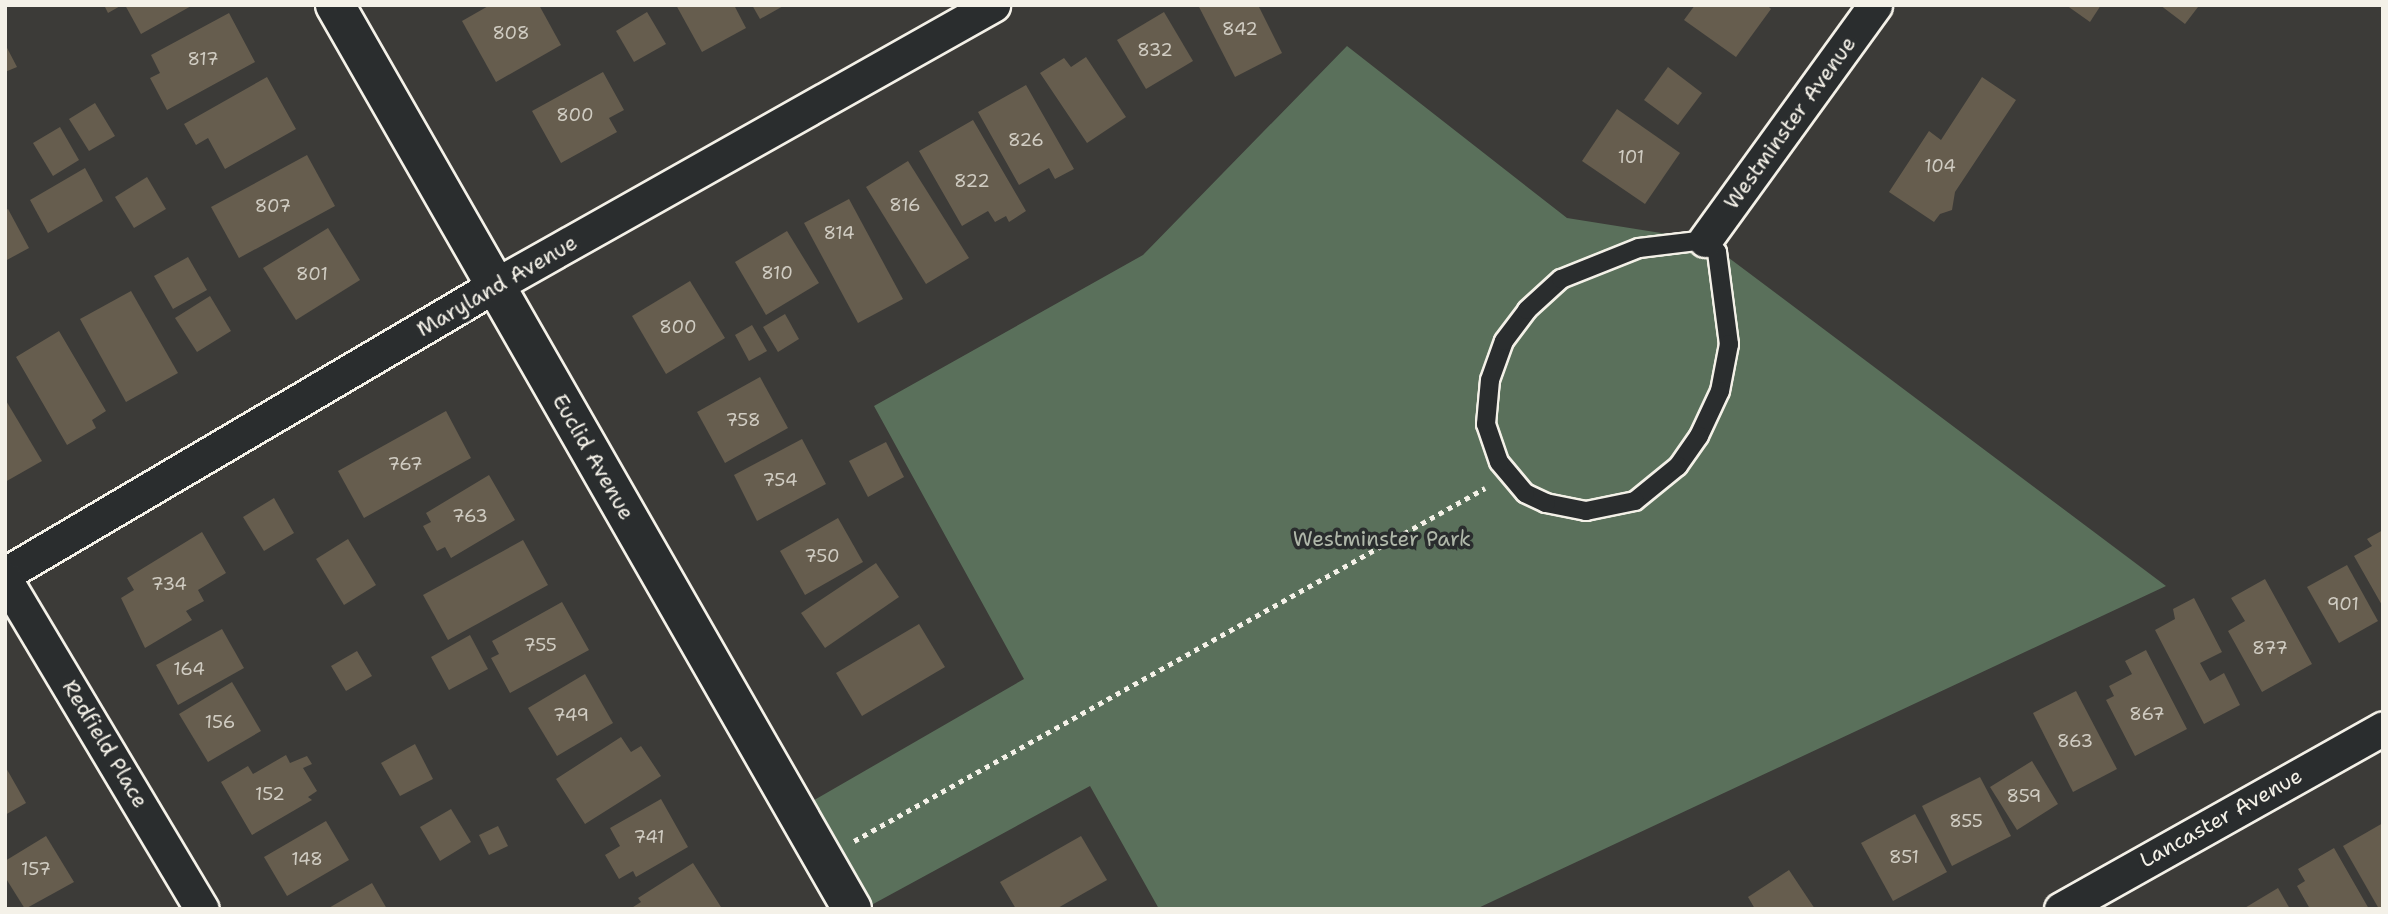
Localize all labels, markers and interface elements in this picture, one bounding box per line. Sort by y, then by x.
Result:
house number: 842 [1222,18,1258,40]
house number: 808 [492,22,530,44]
street label: Westminster Avenue [1719,32,1861,214]
house number: 832 [1137,39,1173,61]
house number: 817 [187,48,219,70]
house number: 800 [556,104,594,126]
house number: 826 [1008,129,1044,151]
house number: 101 [1618,146,1644,168]
house number: 104 [1924,155,1956,177]
house number: 822 [954,170,990,192]
house number: 816 [889,194,921,216]
house number: 807 [255,195,291,217]
house number: 814 [823,222,855,244]
street label: Maryland Avenue [412,230,582,342]
house number: 810 [761,262,793,284]
house number: 801 [296,263,328,285]
house number: 800 [659,316,697,338]
street label: Euclid Avenue [547,390,639,524]
house number: 758 [725,409,761,431]
house number: 767 [387,453,423,475]
house number: 754 [762,469,798,491]
house number: 763 [452,505,488,527]
park label: Westminster Park [1293,526,1471,552]
house number: 750 [804,545,840,567]
house number: 734 [151,573,187,595]
house number: 901 [2327,593,2359,615]
house number: 755 [523,634,557,656]
house number: 877 [2252,637,2288,659]
house number: 164 [173,658,205,680]
street label: Redfield Place [57,676,153,812]
house number: 867 [2129,703,2165,725]
house number: 749 [553,704,589,726]
house number: 156 [205,711,235,733]
house number: 863 [2057,730,2093,752]
street label: Lancaster Avenue [2136,763,2306,873]
house number: 152 [255,783,285,805]
house number: 859 [2007,785,2041,807]
house number: 855 [1949,810,1983,832]
house number: 741 [633,826,665,848]
house number: 851 [1889,846,1919,868]
house number: 148 [291,848,323,870]
house number: 157 [21,858,51,880]

